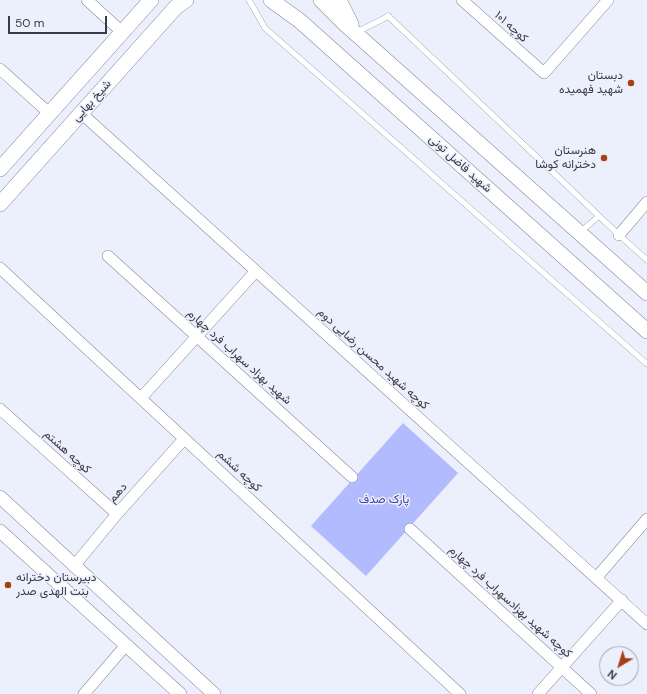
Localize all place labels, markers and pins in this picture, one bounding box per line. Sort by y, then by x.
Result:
place label: دبستان شهید فهمیده [559,69,623,97]
marker: دبستان شهید فهمیده [626,78,636,88]
place label: هنرستان دخترانه کوشا [535,144,596,172]
marker: هنرستان دخترانه کوشا [599,153,609,163]
place label: دبیرستان دخترانه بنت الهدی صدر [16,571,97,599]
marker: دبیرستان دخترانه بنت الهدی صدر [3,580,13,590]

